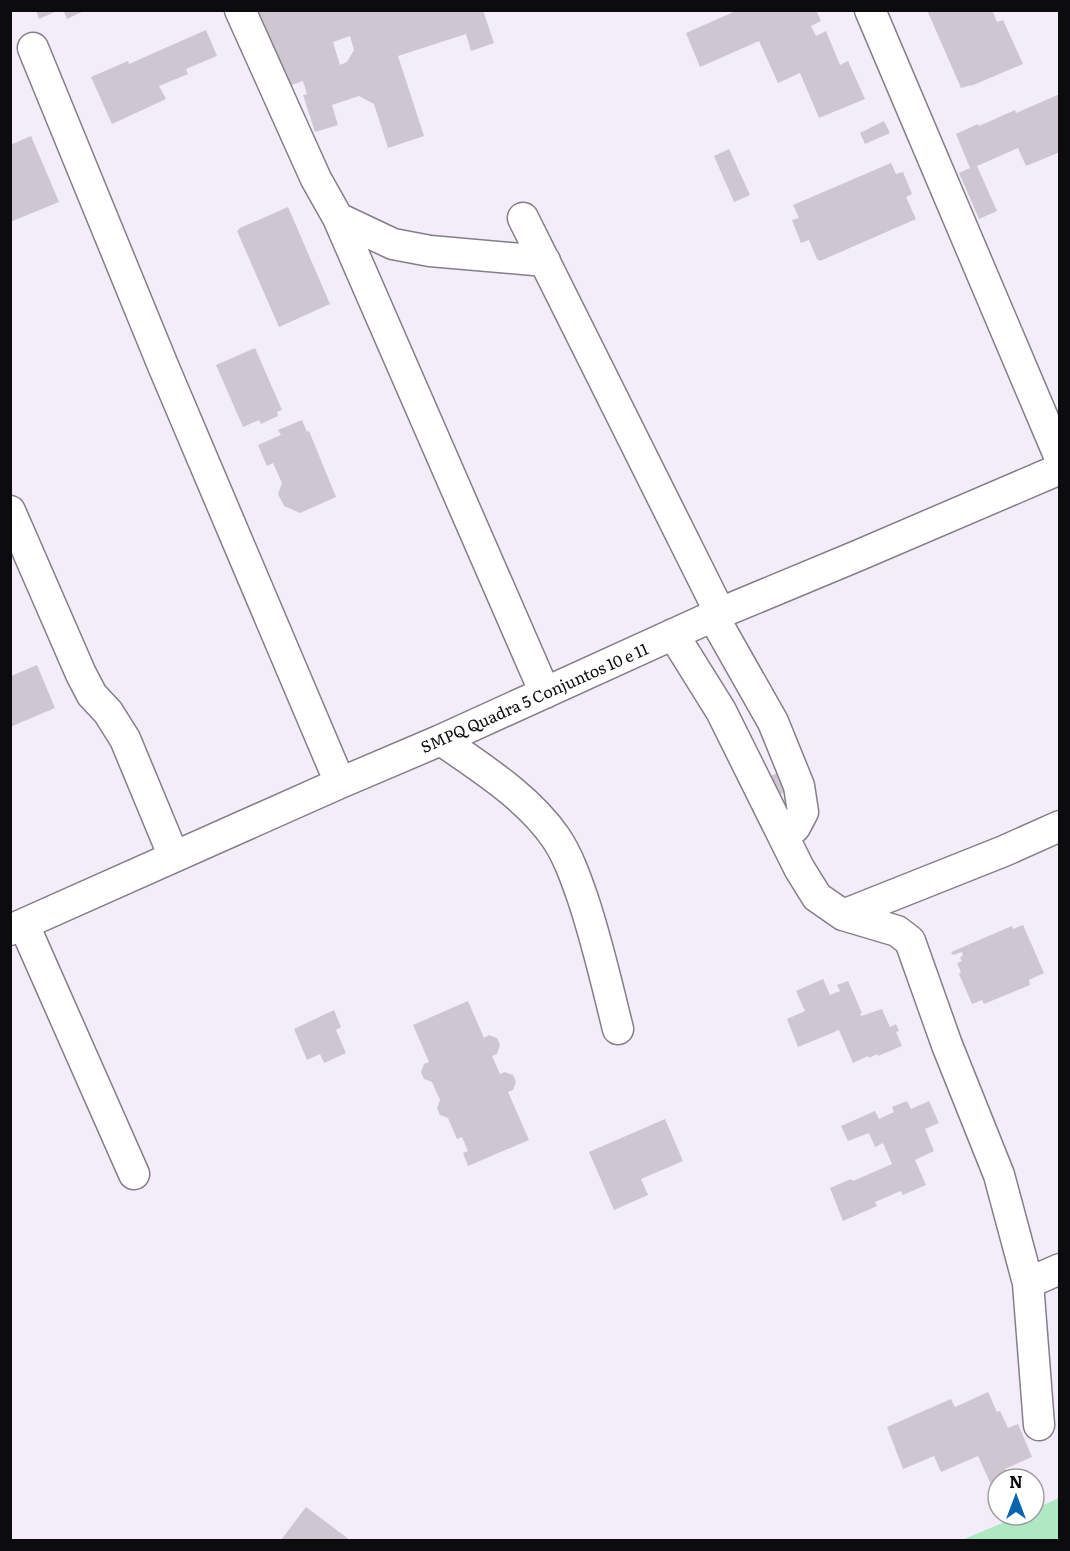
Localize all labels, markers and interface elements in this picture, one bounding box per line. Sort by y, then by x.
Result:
street label: SMPQ Quadra 5 Conjuntos 10 e 11 [416,636,652,758]
north arrow [986,1467,1046,1527]
text: N [1009,1469,1023,1493]

